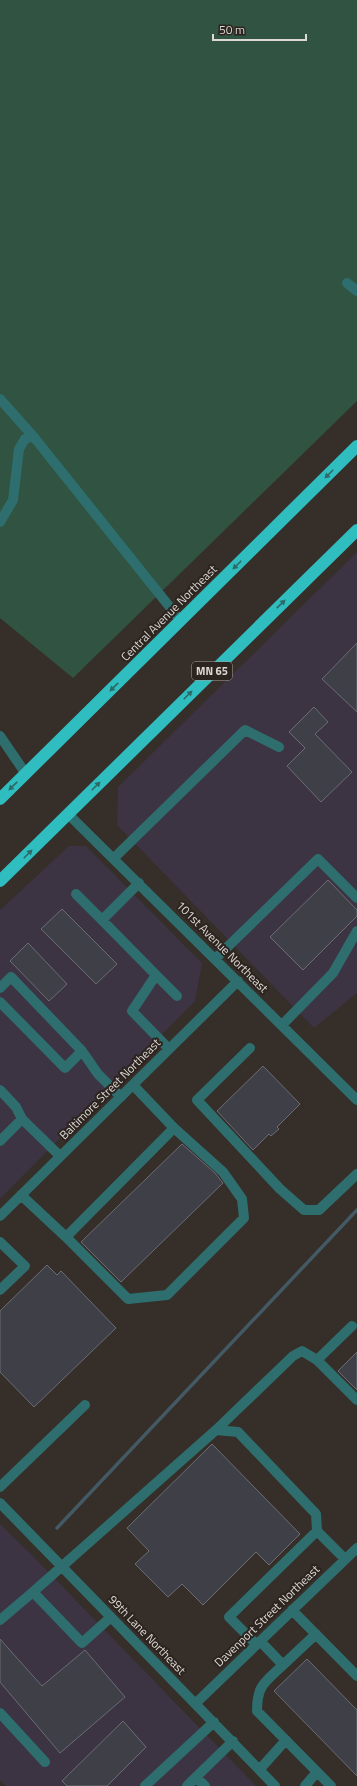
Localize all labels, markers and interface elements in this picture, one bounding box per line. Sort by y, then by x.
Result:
scale bar [213,16,306,42]
text: 50 m [219,20,245,39]
one-way arrow [324,469,334,479]
street label: Central Avenue Northeast [116,559,222,665]
one-way arrow [232,561,242,570]
one-way arrow [276,599,286,609]
road number: MN 65 [192,662,232,680]
one-way arrow [109,682,119,691]
one-way arrow [183,690,193,700]
one-way arrow [8,781,18,791]
one-way arrow [91,781,101,791]
one-way arrow [23,849,33,859]
street label: 101st Avenue Northeast [172,896,273,998]
street label: Baltimore Street Northeast [55,1033,165,1144]
street label: Davenport Street Northeast [210,1560,324,1671]
street label: 99th Lane Northeast [104,1590,191,1679]

